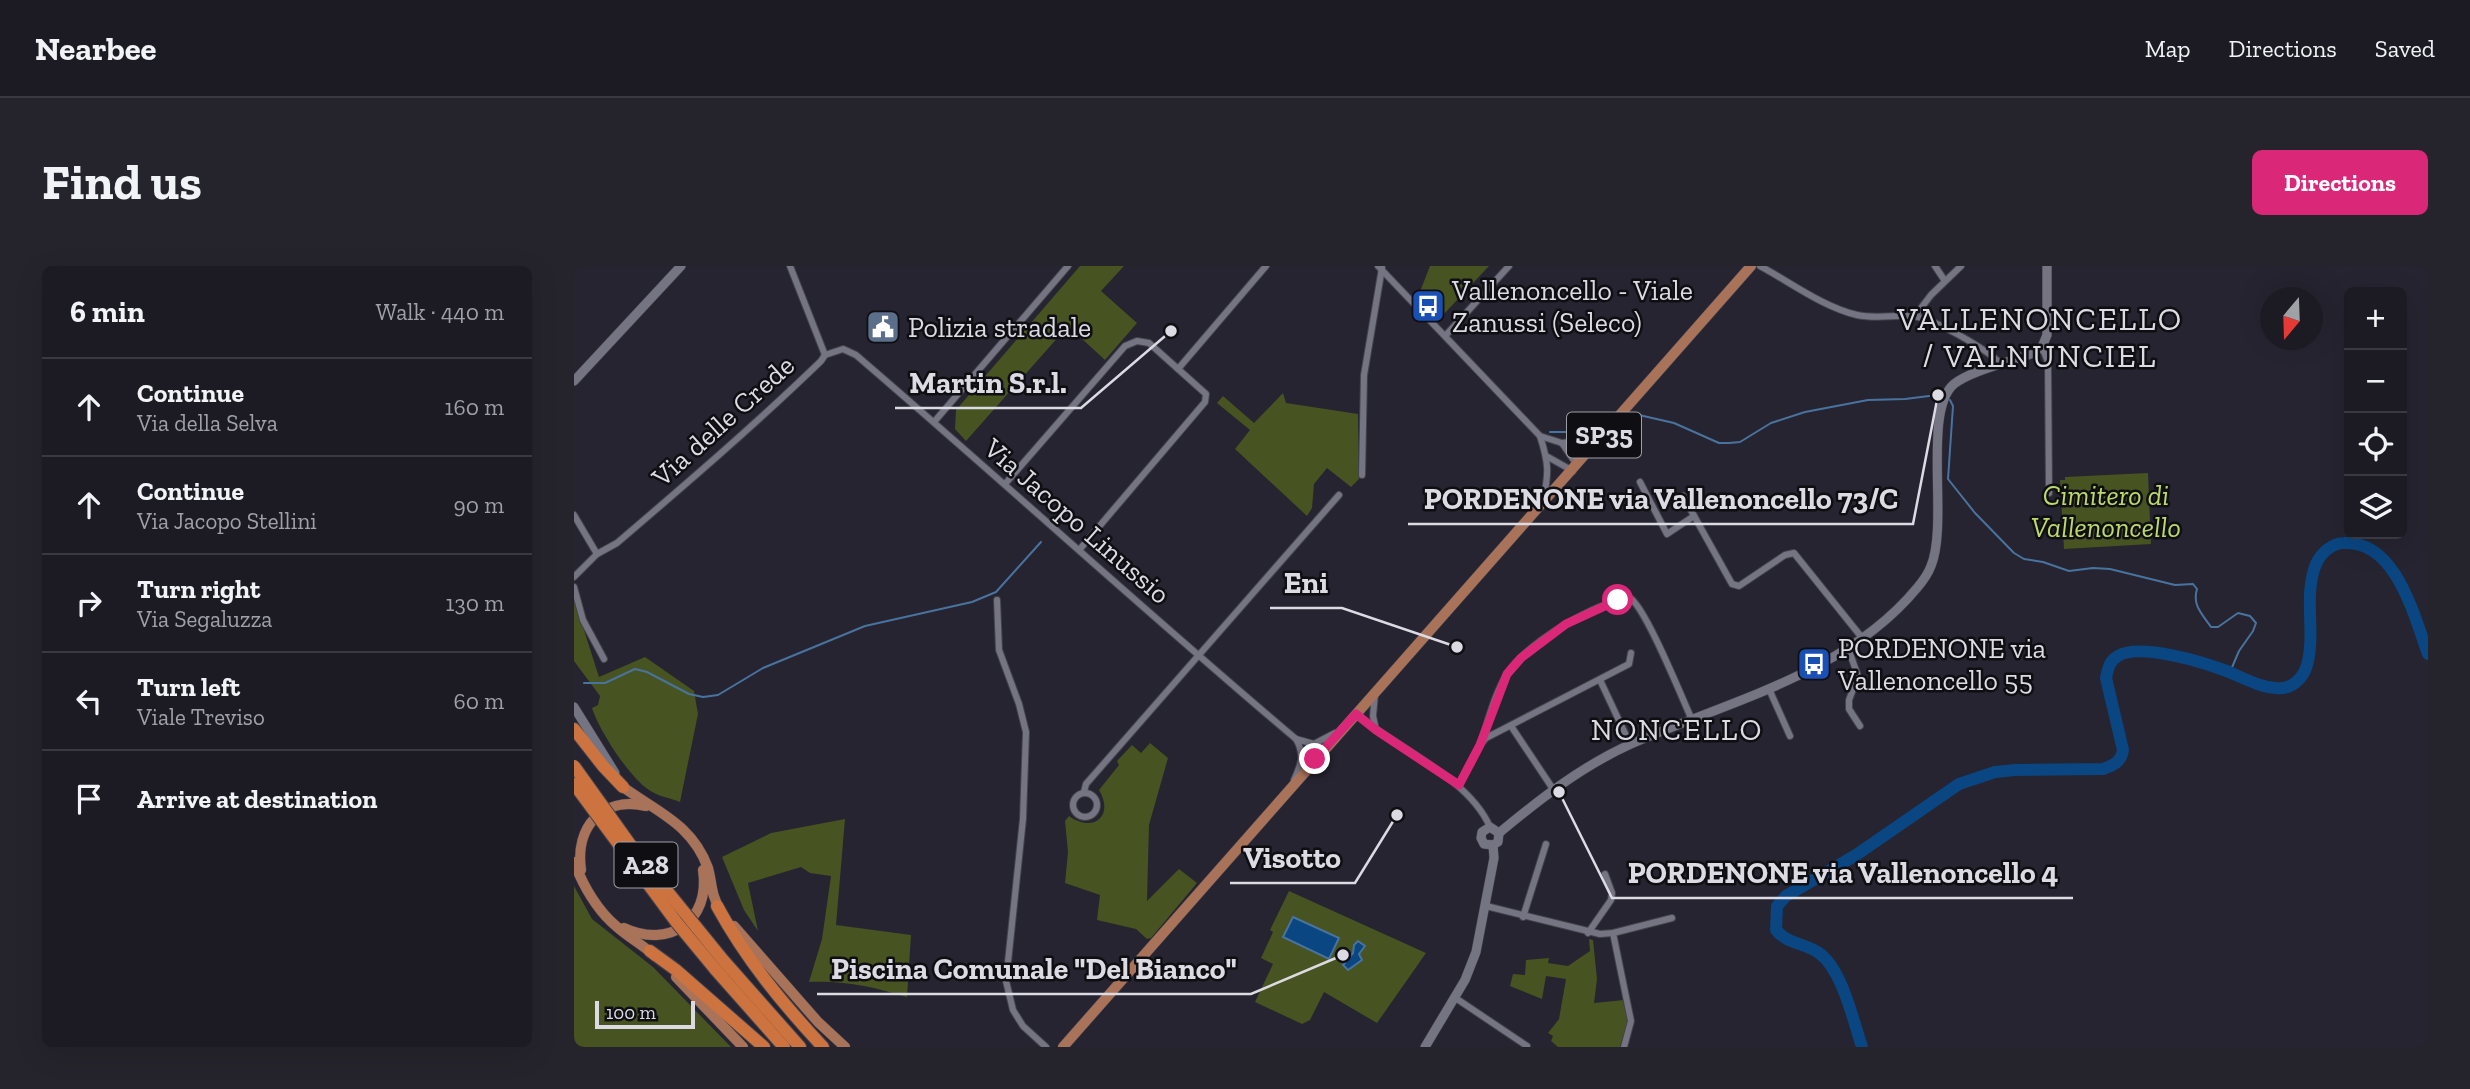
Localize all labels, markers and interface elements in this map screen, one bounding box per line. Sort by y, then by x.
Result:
text: Nearbee [35,29,157,68]
text: Map [2145,34,2191,63]
text: Directions [2229,34,2337,63]
text: Saved [2375,34,2435,63]
button: Directions [2252,150,2428,215]
text: Find us [42,153,202,212]
place label: Vallenoncello - Viale Zanussi (Seleco) [1451,274,1693,339]
bus stop icon: Vallenoncello - Viale Zanussi (Seleco) [1409,287,1447,325]
north arrow [2260,287,2323,350]
map controls [2344,287,2407,539]
button: + [2344,287,2407,350]
text: 6 min [70,294,145,330]
text: Walk · 440 m [376,298,504,326]
district label: VALLENONCELLO / VALNUNCIEL [1896,300,2183,375]
public building icon: Polizia stradale [864,308,902,346]
place label: Polizia stradale [908,311,1091,344]
street label: Via delle Crede [644,349,801,494]
button: − [2344,350,2407,413]
callout: Martin S.r.l. [895,357,1081,408]
text: Martin S.r.l. [909,365,1067,401]
text: Continue [137,377,244,409]
icon: ahead [70,388,108,426]
text: 160 m [445,393,504,421]
text: Via della Selva [137,409,278,437]
road number: SP35 [1567,412,1641,458]
button: locate [2344,413,2407,476]
street label: Via Jacopo Linussio [977,431,1177,611]
callout: PORDENONE via Vallenoncello 73/C [1408,473,1913,524]
text: Continue [137,475,244,507]
button: layers [2344,476,2407,539]
park label: Cimitero di Vallenoncello [2031,479,2181,544]
text: PORDENONE via Vallenoncello 73/C [1424,481,1898,517]
icon: ahead [70,486,108,524]
text: 90 m [453,491,504,519]
text: Via Jacopo Stellini [137,507,317,535]
callout: Eni [1270,557,1342,608]
text: Eni [1284,565,1328,601]
text: Turn right [137,573,260,605]
icon: right [70,584,108,622]
route start [1602,584,1633,615]
text: 130 m [446,589,504,617]
text: Via Segaluzza [137,605,272,633]
place label: PORDENONE via Vallenoncello 55 [1837,632,2047,697]
bus stop icon: PORDENONE via Vallenoncello 55 [1795,645,1833,683]
text: Turn left [137,671,240,703]
icon: left [70,682,108,720]
text: 60 m [453,687,504,715]
text: Viale Treviso [137,703,265,731]
district label: NONCELLO [1591,712,1763,748]
route end [1299,743,1330,774]
icon: arrive [70,780,108,818]
text: Arrive at destination [137,783,377,815]
callout: Visotto [1230,832,1355,883]
text: Visotto [1243,840,1341,876]
road number: A28 [615,842,678,888]
callout: PORDENONE via Vallenoncello 4 [1612,847,2073,898]
text: PORDENONE via Vallenoncello 4 [1628,855,2058,891]
callout: Piscina Comunale "Del Bianco" [817,943,1251,994]
text: Piscina Comunale "Del Bianco" [831,951,1237,987]
scale bar [595,998,695,1030]
text: 100 m [606,1001,656,1024]

